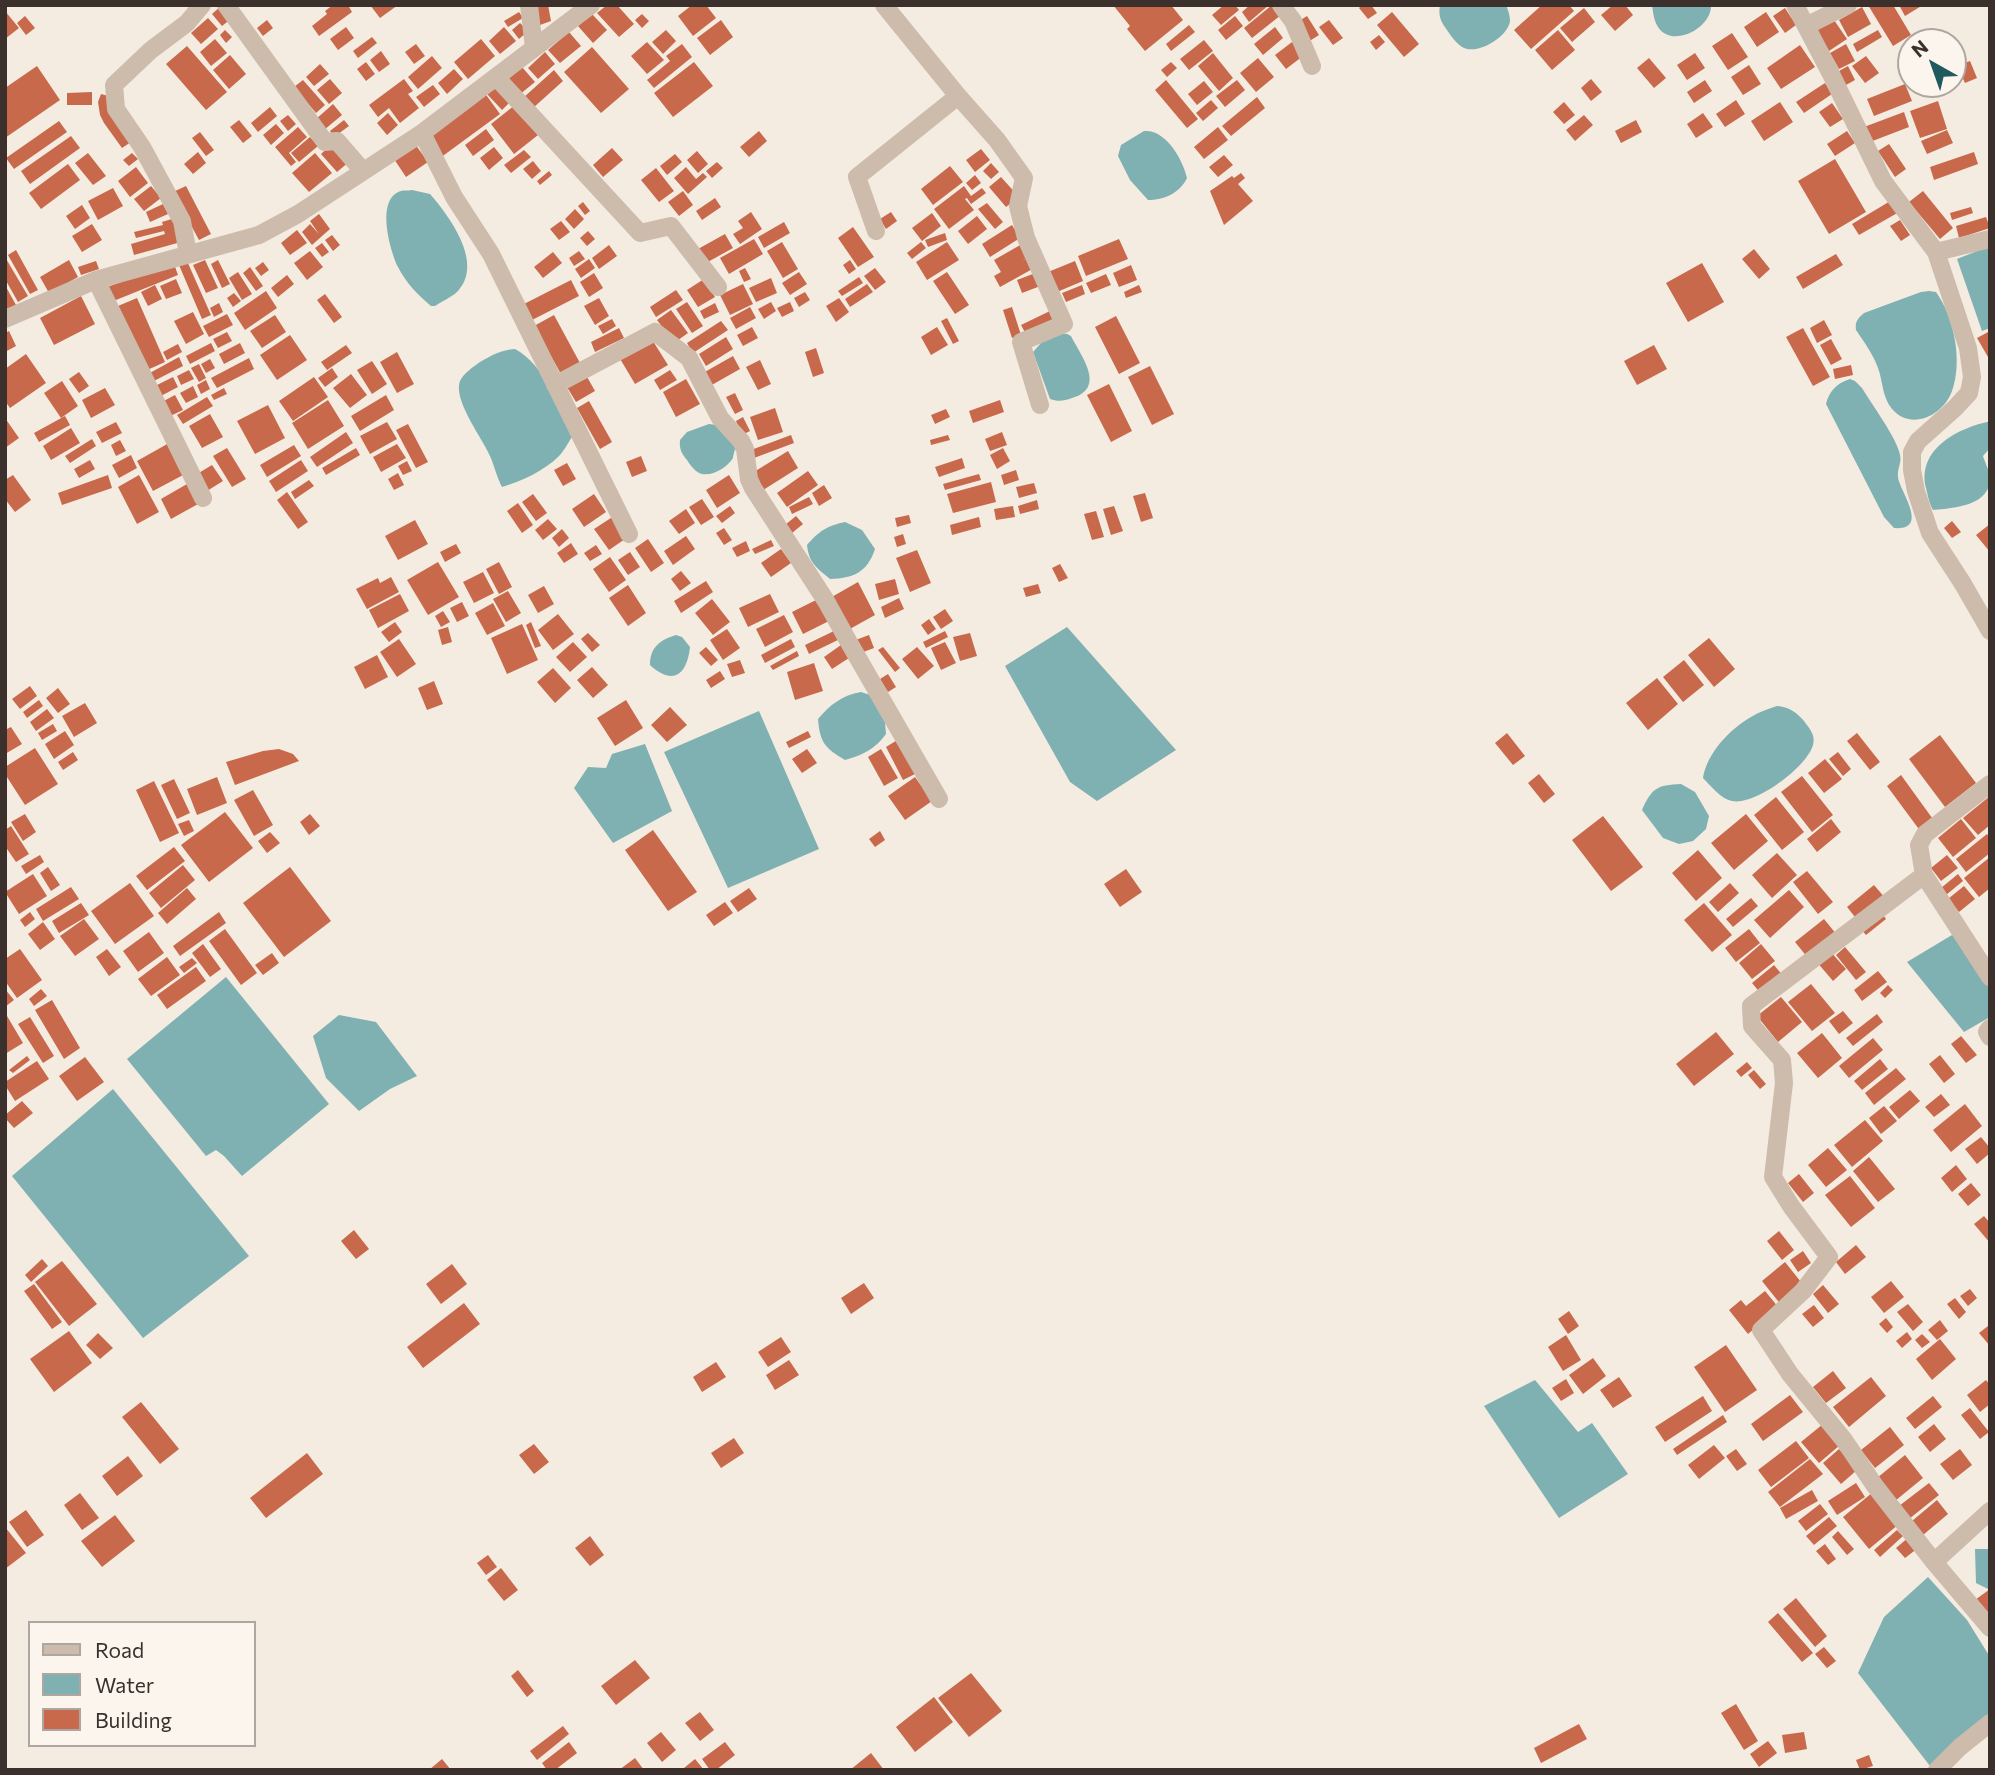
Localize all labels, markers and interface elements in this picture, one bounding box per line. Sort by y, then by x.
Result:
north arrow [1897,28,1967,98]
text: N [1907,35,1932,61]
legend [28,1621,256,1747]
text: Road [95,1637,144,1662]
text: Water [95,1672,154,1697]
text: Building [95,1707,172,1732]

